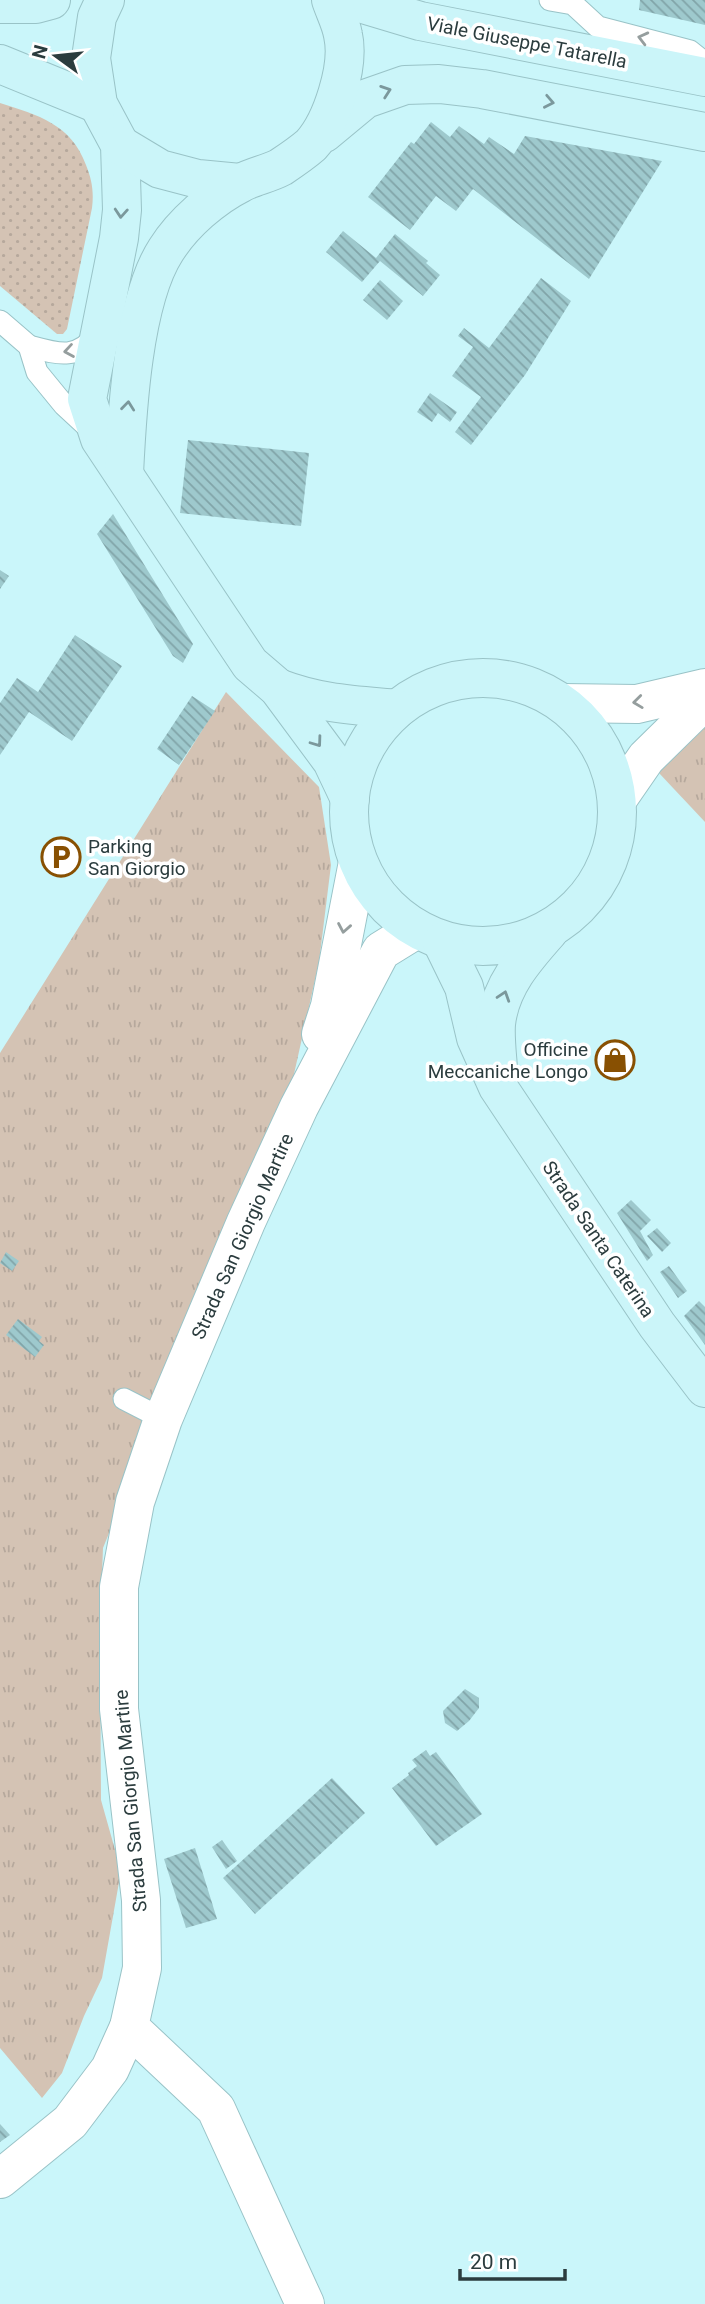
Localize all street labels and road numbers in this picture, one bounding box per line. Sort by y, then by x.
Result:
street label: Viale Giuseppe Tatarella [425,12,629,73]
street label: Strada San Giorgio Martire [187,1130,298,1343]
street label: Strada Santa Caterina [538,1157,660,1322]
street label: Strada San Giorgio Martire [109,1689,152,1913]

